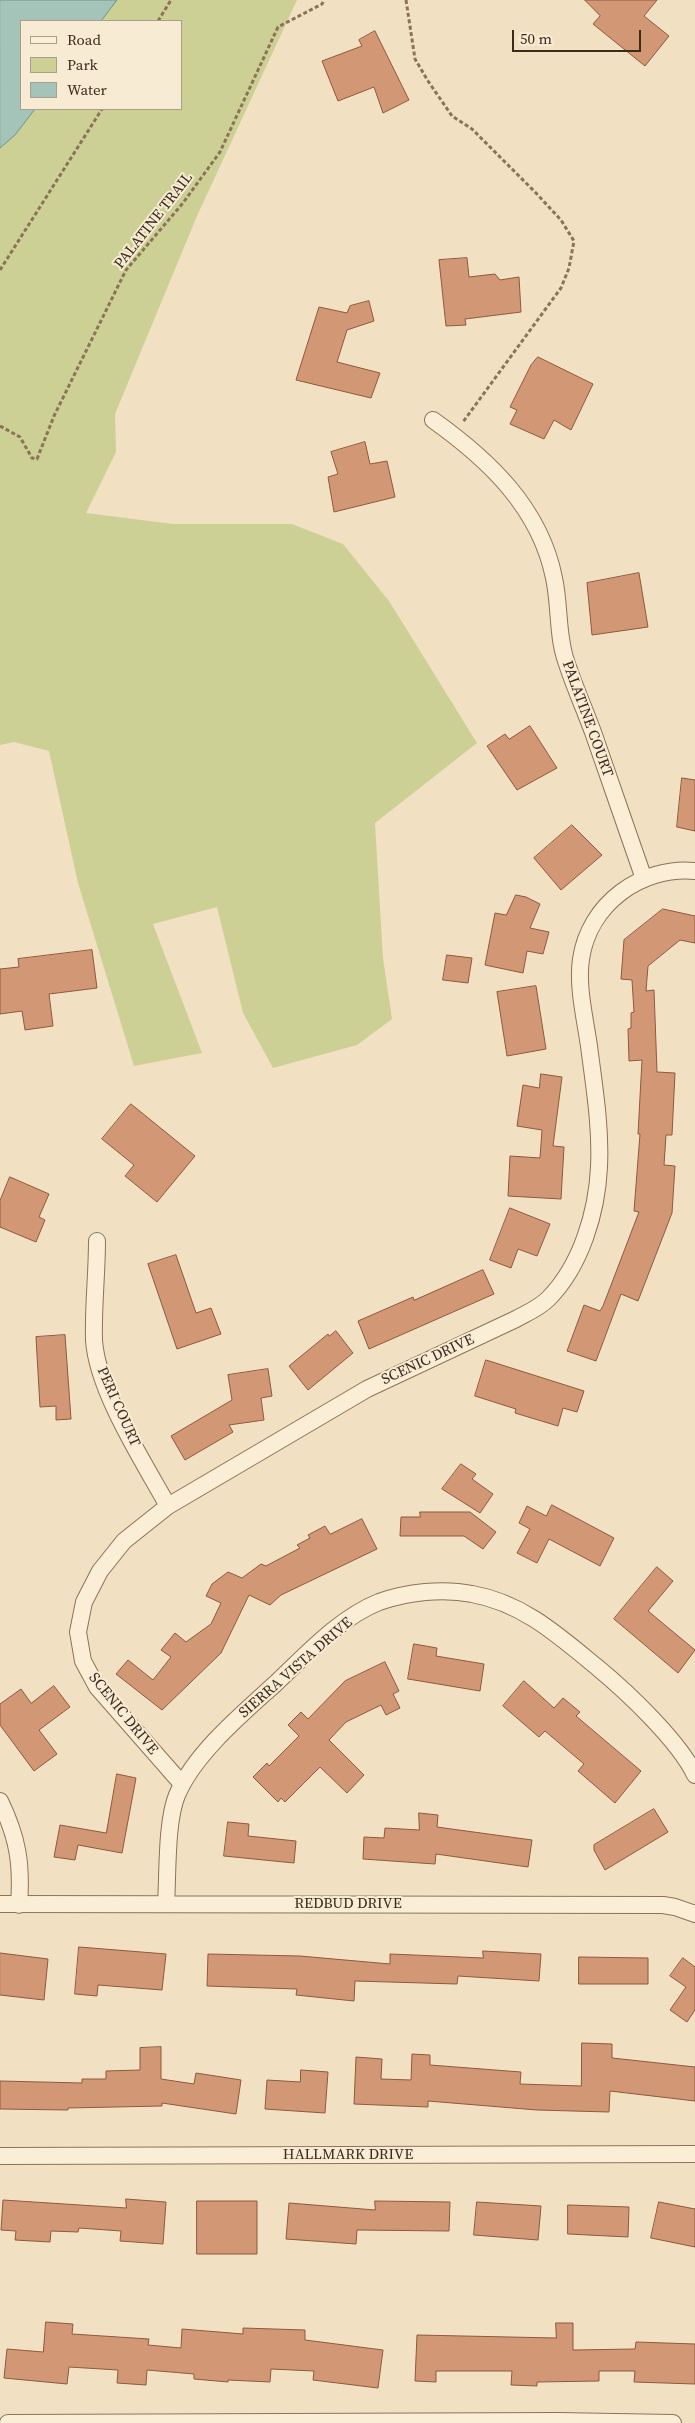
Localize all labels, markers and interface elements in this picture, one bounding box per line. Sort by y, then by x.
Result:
legend [20,20,182,110]
scale bar [515,20,644,52]
text: 50 m [520,28,552,49]
text: Road [67,29,101,50]
text: Park [67,54,98,75]
text: Water [67,79,107,100]
street label: PALATINE TRAIL [111,169,197,273]
street label: PALATINE COURT [558,658,616,780]
street label: SCENIC DRIVE [379,1331,477,1389]
street label: PERI COURT [92,1364,144,1450]
street label: SIERRA VISTA DRIVE [236,1614,356,1722]
street label: SCENIC DRIVE [85,1670,161,1758]
street label: REDBUD DRIVE [294,1895,402,1913]
street label: HALLMARK DRIVE [283,2146,413,2164]

